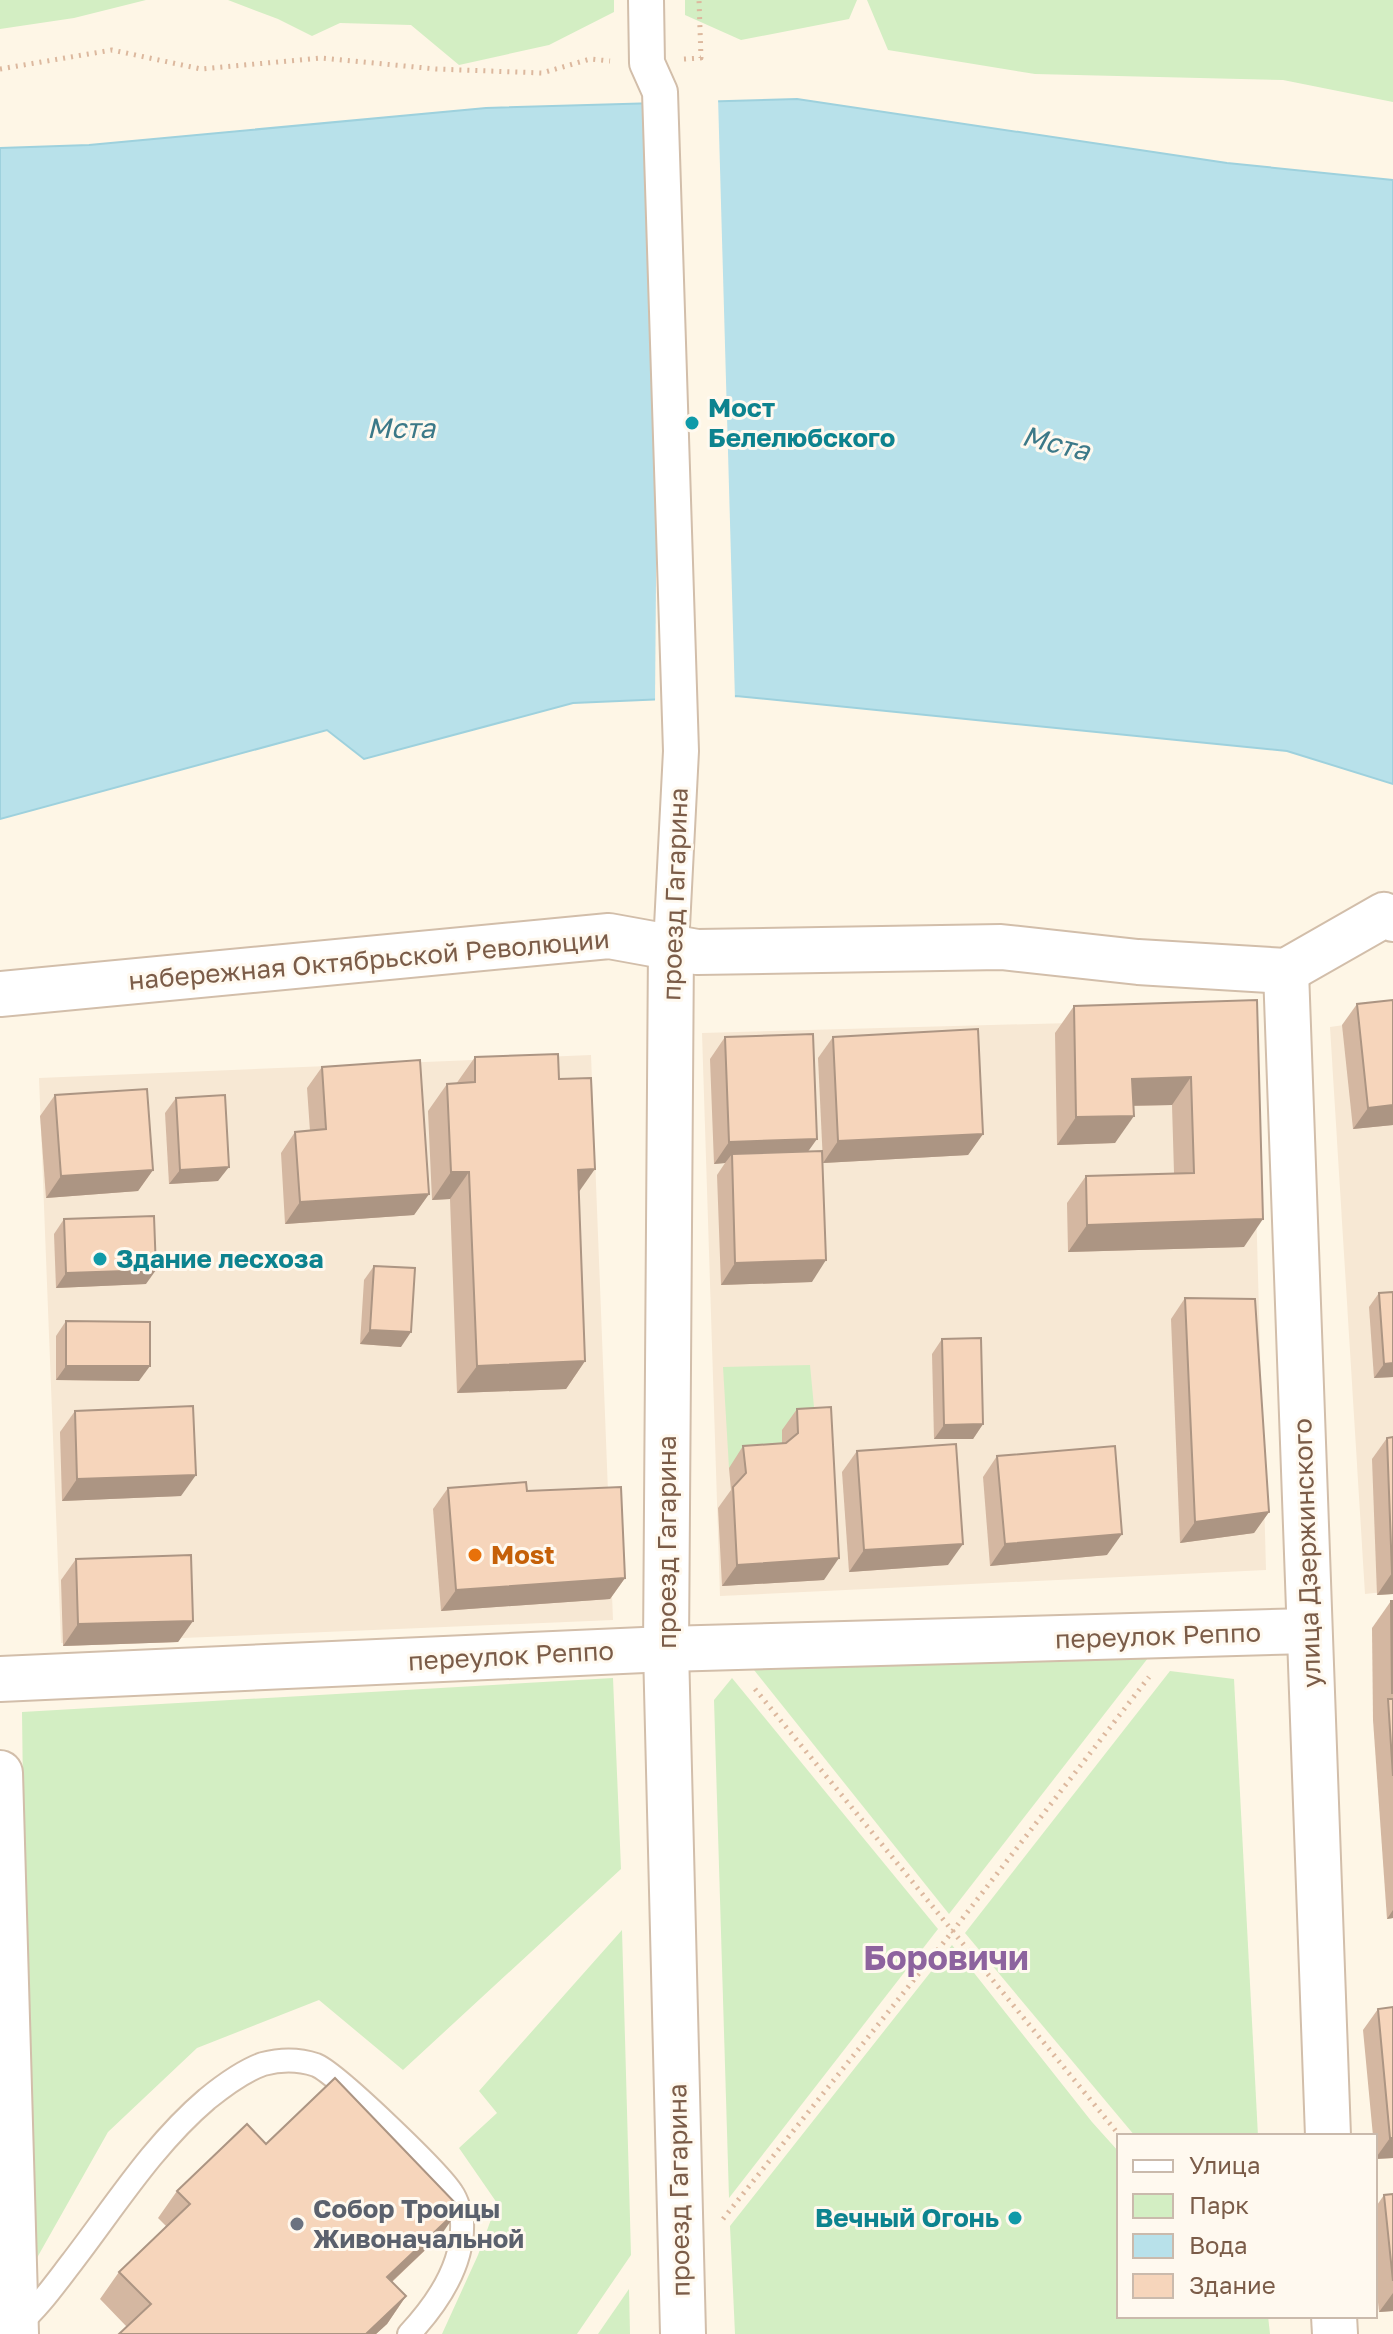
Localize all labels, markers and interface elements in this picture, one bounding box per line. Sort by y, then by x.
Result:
place label: Мост Белелюбского [708,392,895,453]
water label: Мста [367,411,436,444]
marker: Мост Белелюбского [683,414,701,432]
water label: Мста [1019,418,1094,467]
street label: проезд Гагарина [655,787,694,1001]
street label: набережная Октябрьской Революции [127,923,611,996]
place label: Здание лесхоза [116,1243,324,1274]
marker: Здание лесхоза [91,1250,109,1268]
street label: улица Дзержинского [1286,1418,1327,1688]
street label: проезд Гагарина [651,1435,682,1649]
place label: Most [491,1539,555,1570]
marker: Most [466,1546,484,1564]
street label: переулок Реппо [1054,1616,1262,1655]
street label: переулок Реппо [407,1635,615,1676]
district label: Боровичи [863,1937,1029,1977]
street label: проезд Гагарина [661,2083,696,2297]
legend [1117,2134,1377,2318]
text: Улица [1189,2150,1261,2179]
text: Парк [1189,2190,1249,2219]
place label: Собор Троицы Живоначальной [313,2193,524,2254]
place label: Вечный Огонь [815,2202,999,2233]
marker: Вечный Огонь [1006,2209,1024,2227]
marker: Собор Троицы Живоначальной [288,2215,306,2233]
text: Вода [1189,2230,1248,2259]
text: Здание [1189,2270,1276,2299]

